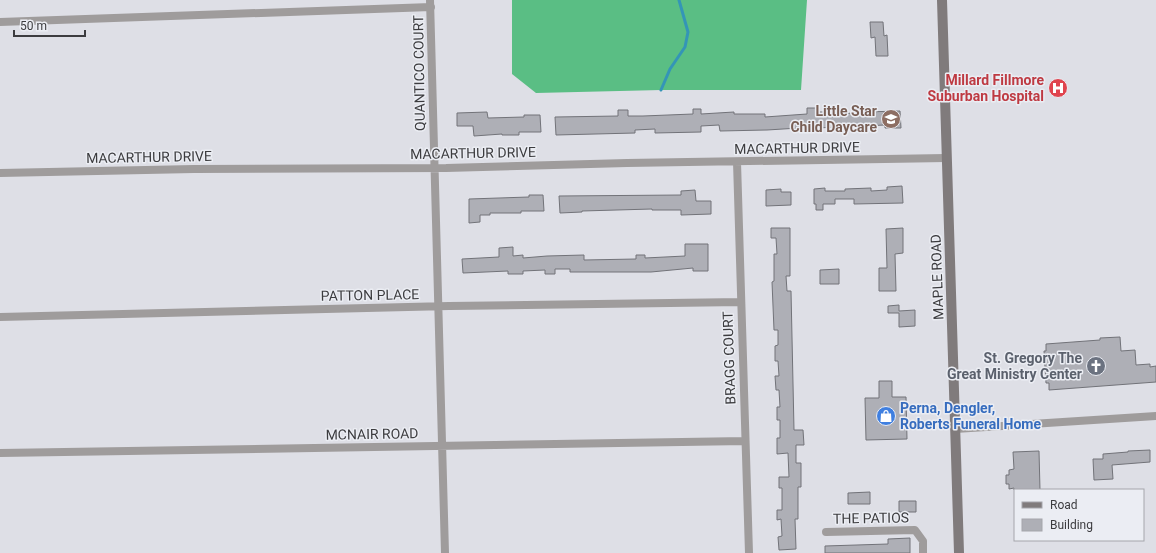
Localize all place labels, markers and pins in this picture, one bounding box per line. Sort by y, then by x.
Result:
place label: Millard Fillmore Suburban Hospital [928,72,1044,104]
hospital icon: Millard Fillmore Suburban Hospital [1047,77,1069,99]
place label: Little Star Child Daycare [790,103,877,135]
school or university icon: Little Star Child Daycare [880,108,902,130]
place label: St. Gregory The Great Ministry Center [947,350,1082,382]
church icon: St. Gregory The Great Ministry Center [1085,355,1107,377]
place label: Perna, Dengler, Roberts Funeral Home [900,400,1041,432]
shop icon: Perna, Dengler, Roberts Funeral Home [875,405,897,427]

